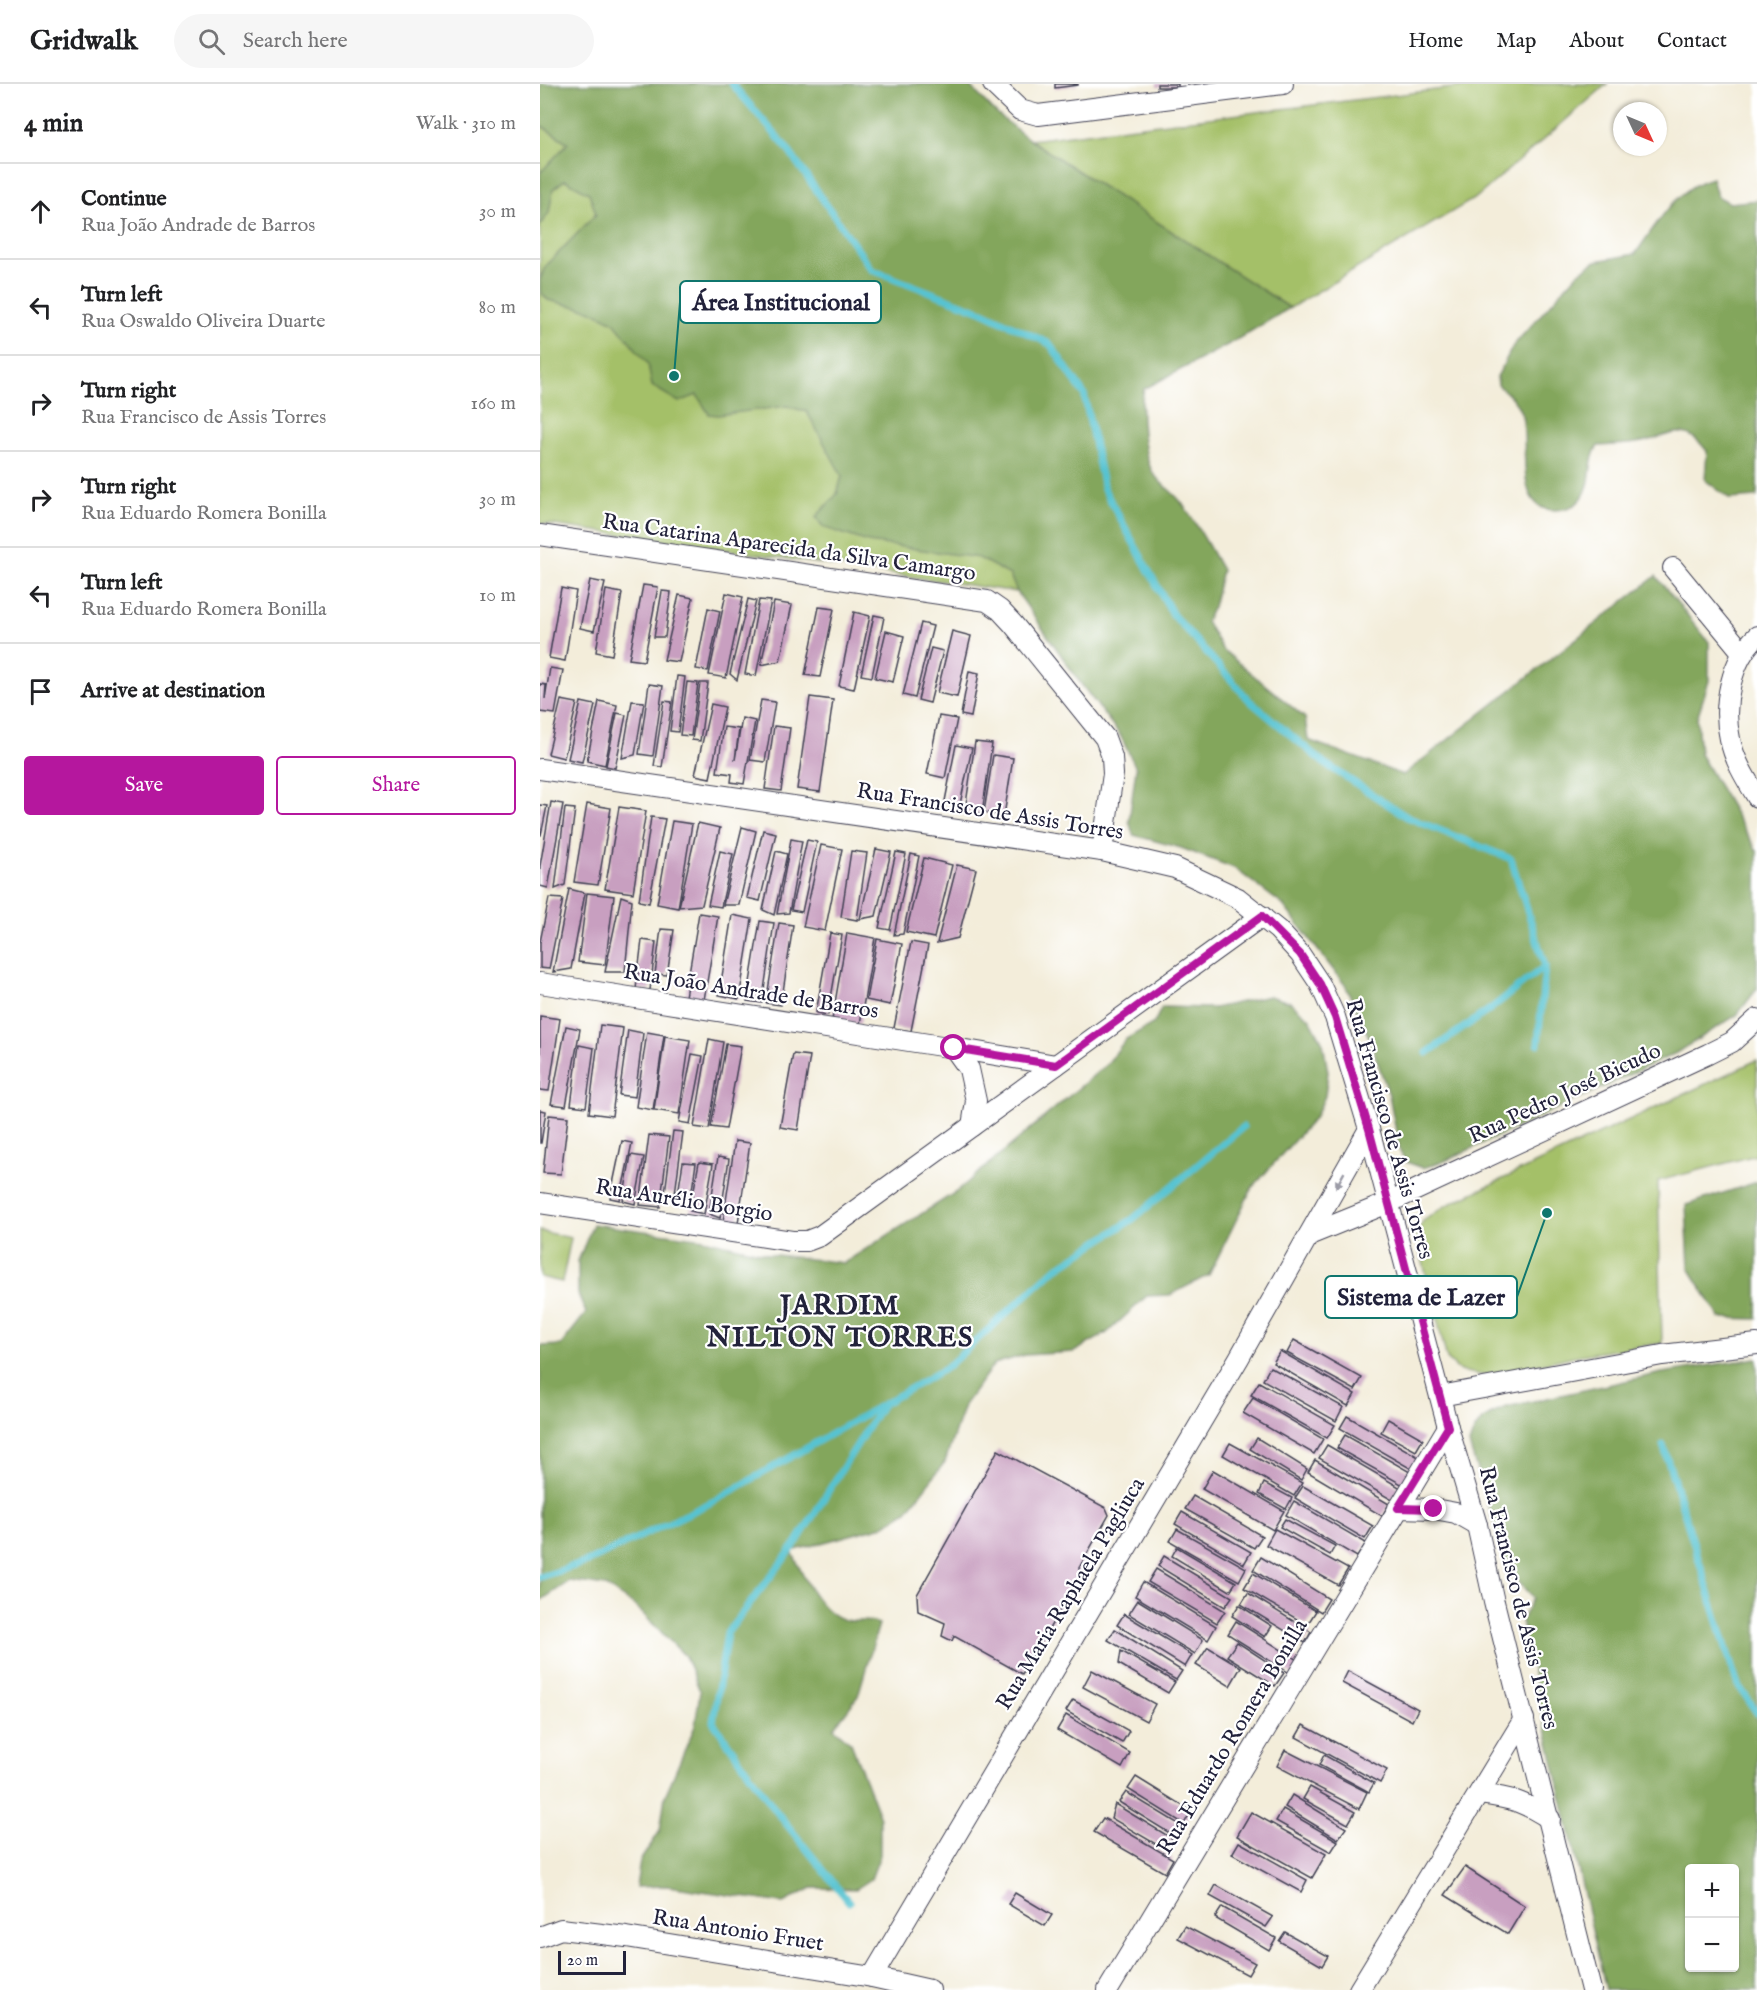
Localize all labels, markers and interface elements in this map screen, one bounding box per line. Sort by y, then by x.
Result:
search box [174,14,594,68]
text: Gridwalk [30,24,138,59]
icon: search [195,25,228,58]
text: Search here [243,27,348,55]
text: Home [1408,28,1463,55]
text: Map [1496,28,1536,55]
text: About [1569,28,1624,55]
text: Contact [1657,28,1727,55]
north arrow [1613,102,1667,156]
text: 4 min [24,107,83,140]
text: Walk · 310 m [416,111,516,136]
text: Continue [81,185,167,213]
icon: ahead [24,195,57,228]
text: 30 m [479,199,516,224]
text: Rua João Andrade de Barros [81,213,315,238]
text: Turn left [81,281,163,309]
callout: Área Institucional [680,281,881,323]
text: Área Institucional [691,288,870,319]
icon: left [24,291,57,324]
text: 80 m [479,295,516,320]
text: Rua Oswaldo Oliveira Duarte [81,309,325,334]
text: Turn right [81,377,176,405]
icon: right [24,387,57,420]
text: 160 m [470,391,516,416]
text: Rua Francisco de Assis Torres [81,405,326,430]
text: Turn right [81,473,176,501]
icon: right [24,483,57,516]
text: 30 m [479,487,516,512]
text: Rua Eduardo Romera Bonilla [81,501,327,526]
street label: Rua Catarina Aparecida da Silva Camargo [600,508,978,588]
text: Turn left [81,569,163,597]
icon: left [24,579,57,612]
text: 10 m [479,583,516,608]
text: Rua Eduardo Romera Bonilla [81,597,327,622]
icon: arrive [24,675,57,708]
text: Arrive at destination [81,677,265,705]
button: Save [24,756,264,815]
button: Share [276,756,516,815]
street label: Rua Francisco de Assis Torres [855,777,1125,847]
street label: Rua João Andrade de Barros [622,958,880,1026]
street label: Rua Francisco de Assis Torres [1338,996,1440,1262]
route start [940,1034,966,1060]
street label: Rua Pedro José Bicudo [1464,1037,1666,1151]
one-way arrow [1335,1172,1345,1189]
street label: Rua Aurélio Borgio [593,1173,775,1229]
callout: Sistema de Lazer [1325,1276,1517,1318]
text: Sistema de Lazer [1337,1283,1505,1314]
district label: JARDIM NILTON TORRES [705,1289,974,1356]
street label: Rua Francisco de Assis Torres [1472,1464,1564,1732]
street label: Rua Maria Raphaela Pagliuca [990,1472,1152,1715]
route end [1420,1495,1446,1521]
street label: Rua Eduardo Romera Bonilla [1151,1614,1315,1860]
map controls [1685,1864,1739,1972]
button: + [1685,1864,1739,1918]
street label: Rua Antonio Fruet [650,1904,826,1958]
button: − [1685,1918,1739,1972]
scale bar [558,1948,626,1976]
text: 20 m [567,1951,598,1971]

